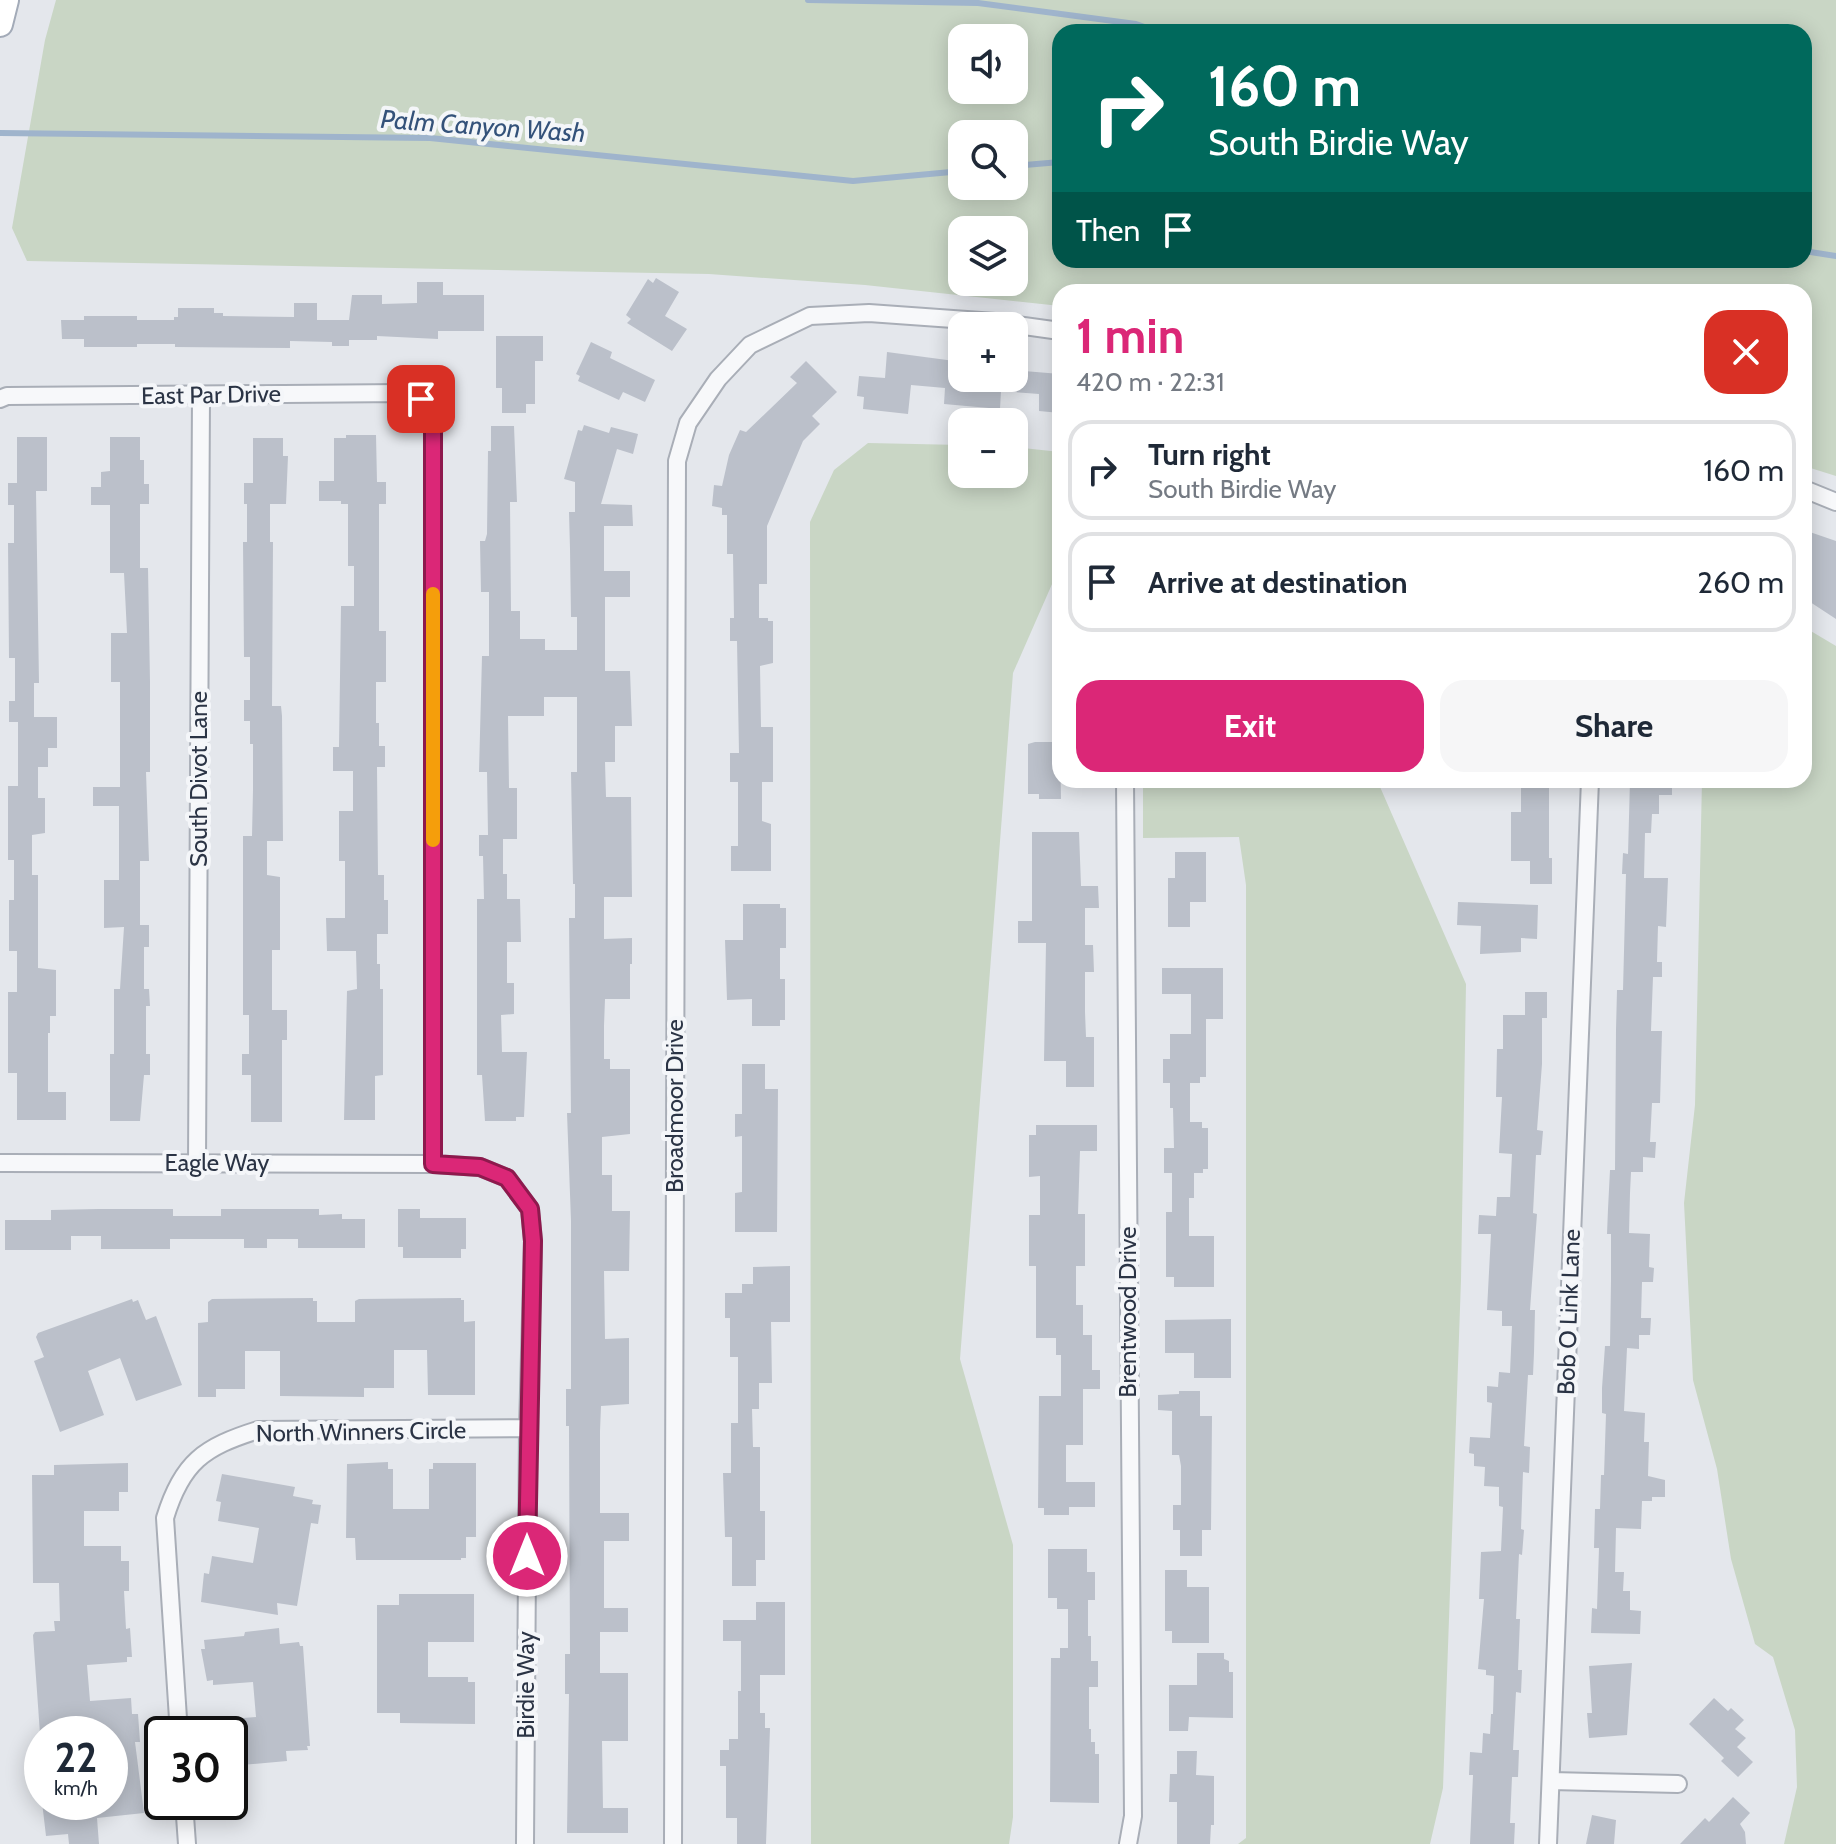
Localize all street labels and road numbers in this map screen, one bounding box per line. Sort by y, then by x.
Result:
street label: East Par Drive [141,379,281,410]
street label: South Divot Lane [184,691,213,867]
street label: Broadmoor Drive [660,1019,689,1193]
street label: Eagle Way [165,1148,269,1177]
street label: Brentwood Drive [1113,1226,1142,1398]
street label: Bob O Link Lane [1551,1228,1586,1395]
street label: North Winners Circle [256,1415,466,1448]
street label: Birdie Way [511,1631,540,1739]

